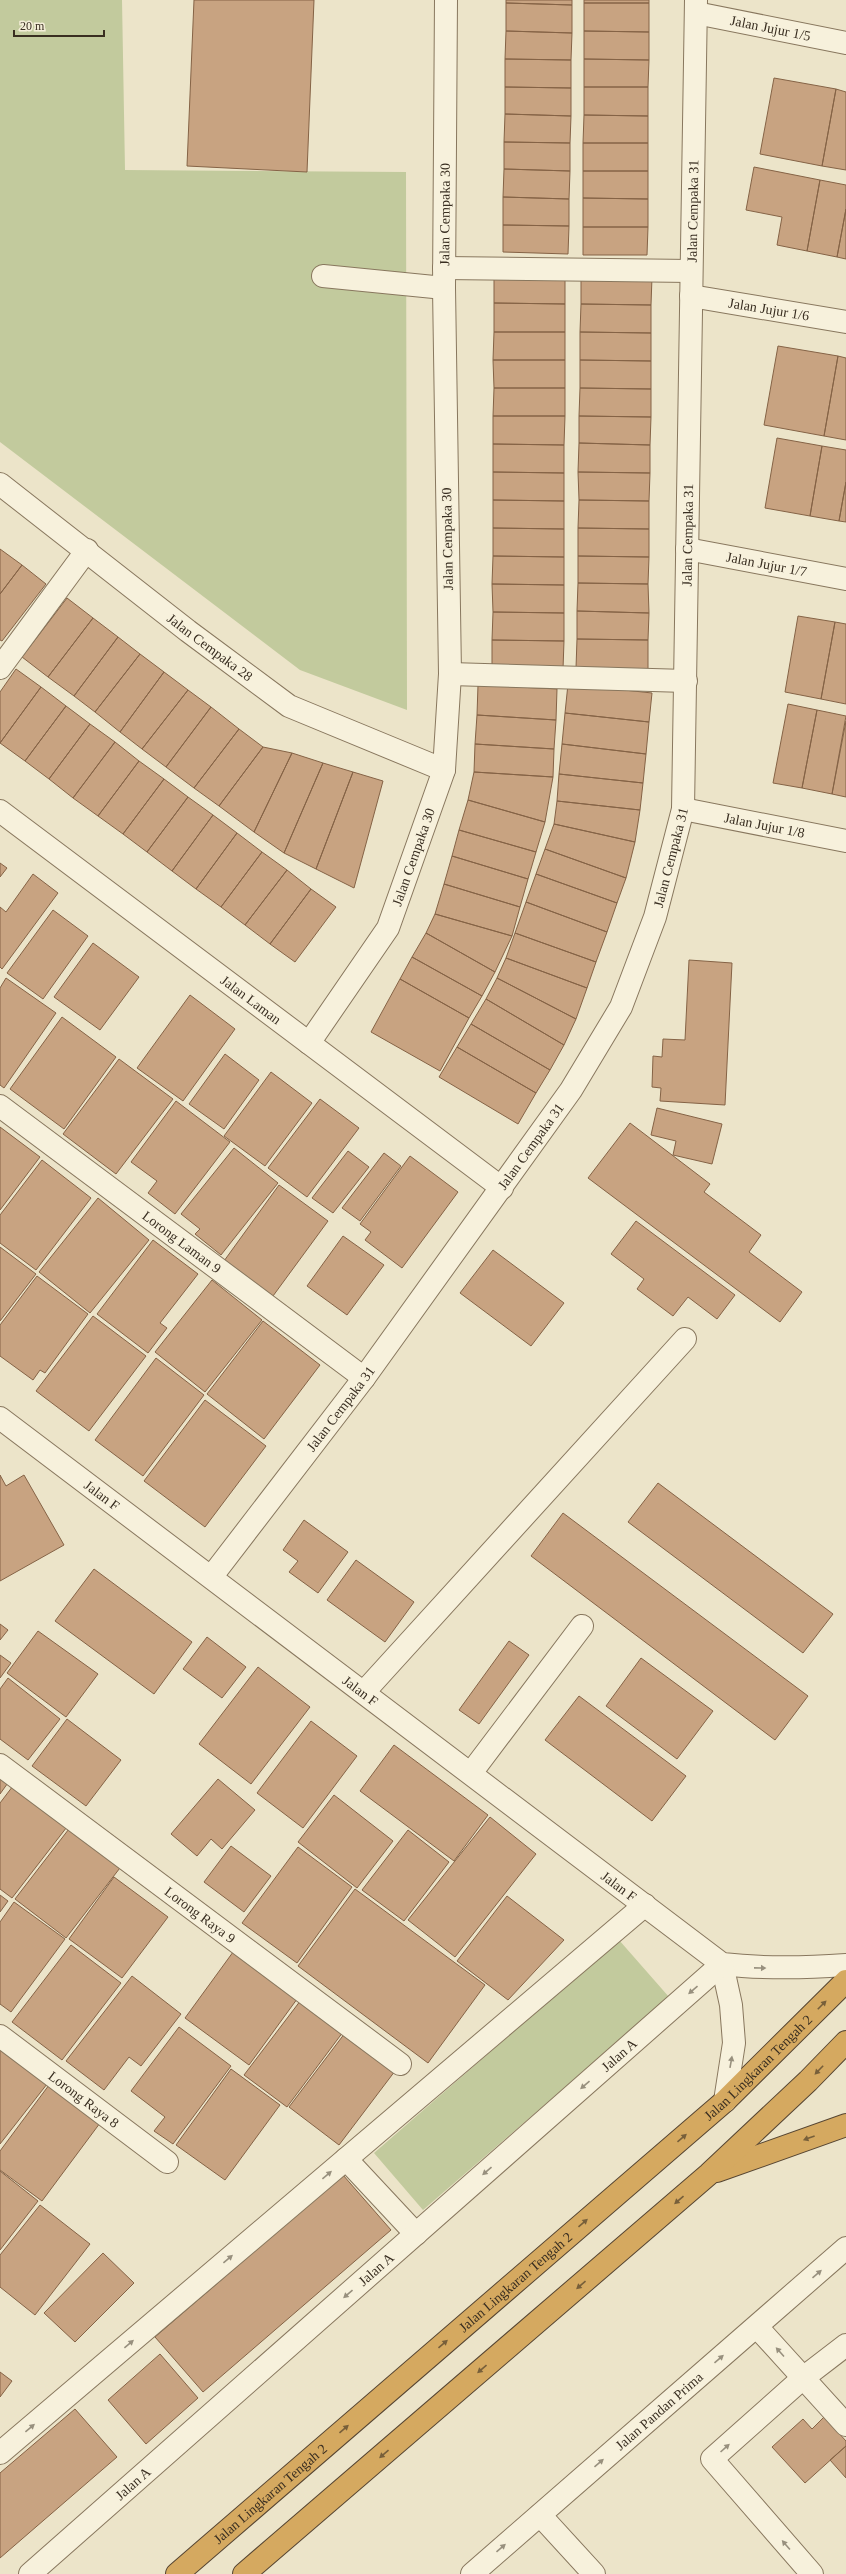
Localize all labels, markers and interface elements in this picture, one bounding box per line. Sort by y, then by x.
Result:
scale bar [14,12,104,38]
street label: Jalan Jujur 1/5 [729,13,812,44]
text: 20 m [20,19,45,33]
street label: Jalan Cempaka 31 [685,160,701,262]
street label: Jalan Cempaka 30 [437,163,453,266]
street label: Jalan Jujur 1/6 [727,295,810,324]
street label: Jalan Cempaka 31 [680,484,696,586]
street label: Jalan Cempaka 30 [439,488,456,590]
street label: Jalan Jujur 1/7 [725,550,808,579]
street label: Jalan Cempaka 28 [164,611,255,684]
street label: Jalan Cempaka 30 [389,806,438,908]
street label: Jalan Cempaka 31 [651,806,691,909]
street label: Jalan Jujur 1/8 [723,810,806,841]
street label: Jalan Laman [218,973,284,1027]
street label: Jalan Cempaka 31 [495,1100,567,1193]
street label: Lorong Laman 9 [139,1208,224,1276]
street label: Jalan Cempaka 31 [304,1364,378,1454]
street label: Jalan F [81,1478,122,1514]
street label: Jalan F [340,1673,381,1709]
street label: Jalan F [598,1868,639,1905]
street label: Lorong Raya 9 [162,1884,238,1946]
one-way arrow [754,1965,767,1971]
one-way arrow [687,1985,698,1994]
one-way arrow [818,2000,827,2010]
street label: Jalan Lingkaran Tengah 2 [701,2012,815,2124]
street label: Jalan A [599,2035,640,2075]
one-way arrow [728,2056,734,2068]
one-way arrow [814,2065,824,2075]
street label: Lorong Raya 8 [45,2068,122,2131]
one-way arrow [580,2080,589,2089]
one-way arrow [676,2133,687,2142]
one-way arrow [803,2136,815,2142]
one-way arrow [482,2166,492,2176]
one-way arrow [322,2171,332,2180]
one-way arrow [674,2195,684,2204]
one-way arrow [578,2218,589,2227]
street label: Jalan Lingkaran Tengah 2 [456,2229,575,2335]
street label: Jalan A [356,2250,397,2289]
one-way arrow [223,2255,233,2264]
one-way arrow [812,2270,821,2279]
one-way arrow [575,2280,586,2289]
one-way arrow [343,2289,352,2298]
one-way arrow [123,2339,134,2348]
one-way arrow [437,2340,448,2349]
one-way arrow [775,2347,785,2357]
one-way arrow [713,2355,724,2364]
one-way arrow [477,2365,487,2374]
street label: Jalan Pandan Prima [613,2369,706,2453]
one-way arrow [24,2423,35,2432]
one-way arrow [339,2425,350,2434]
street label: Jalan Lingkaran Tengah 2 [211,2441,330,2547]
one-way arrow [720,2443,730,2453]
one-way arrow [378,2450,389,2459]
one-way arrow [594,2459,605,2468]
street label: Jalan A [113,2464,154,2503]
one-way arrow [782,2539,791,2550]
one-way arrow [496,2544,507,2553]

